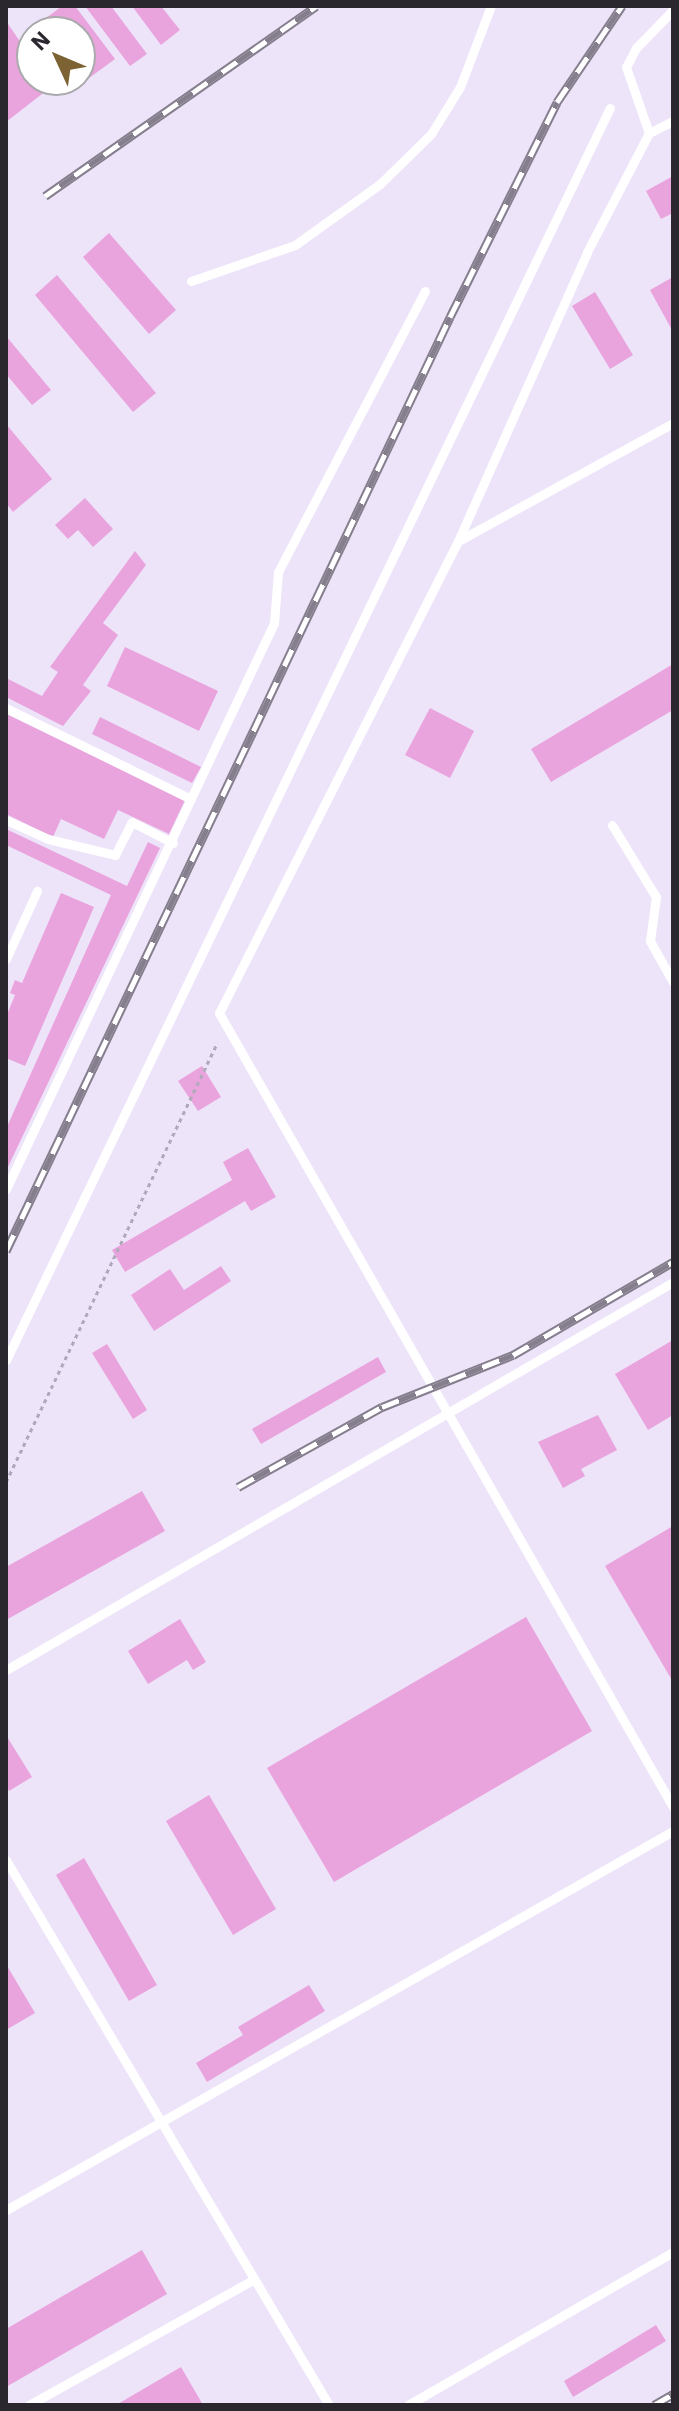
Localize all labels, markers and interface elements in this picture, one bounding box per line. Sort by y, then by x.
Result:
north arrow [16,16,96,96]
text: N [24,25,56,56]

